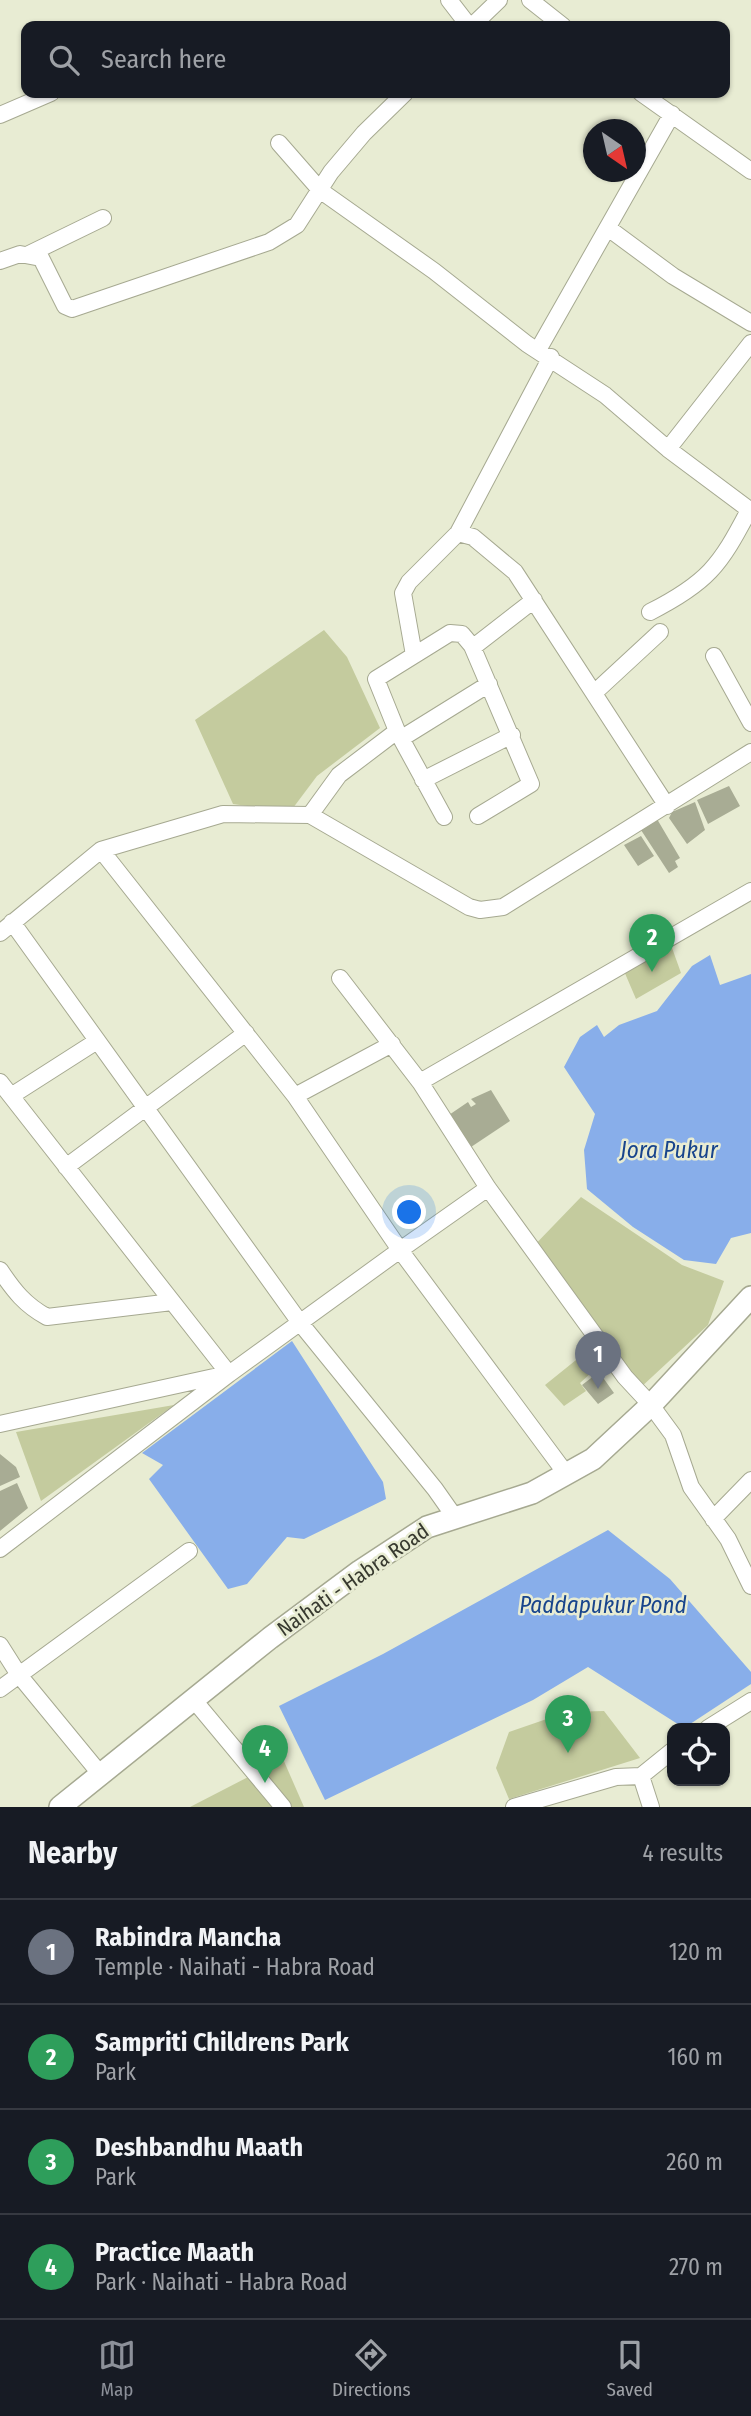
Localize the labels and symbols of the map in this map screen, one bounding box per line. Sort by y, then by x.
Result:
north arrow [583,119,646,182]
pin: 2 [629,914,675,972]
water label: Jora Pukur [618,1136,719,1164]
your location [392,1195,426,1229]
pin: 1 [575,1331,621,1389]
street label: Naihati - Habra Road [272,1518,434,1642]
water label: Paddapukur Pond [519,1591,687,1619]
pin: 3 [545,1695,591,1753]
pin: 4 [242,1725,288,1783]

